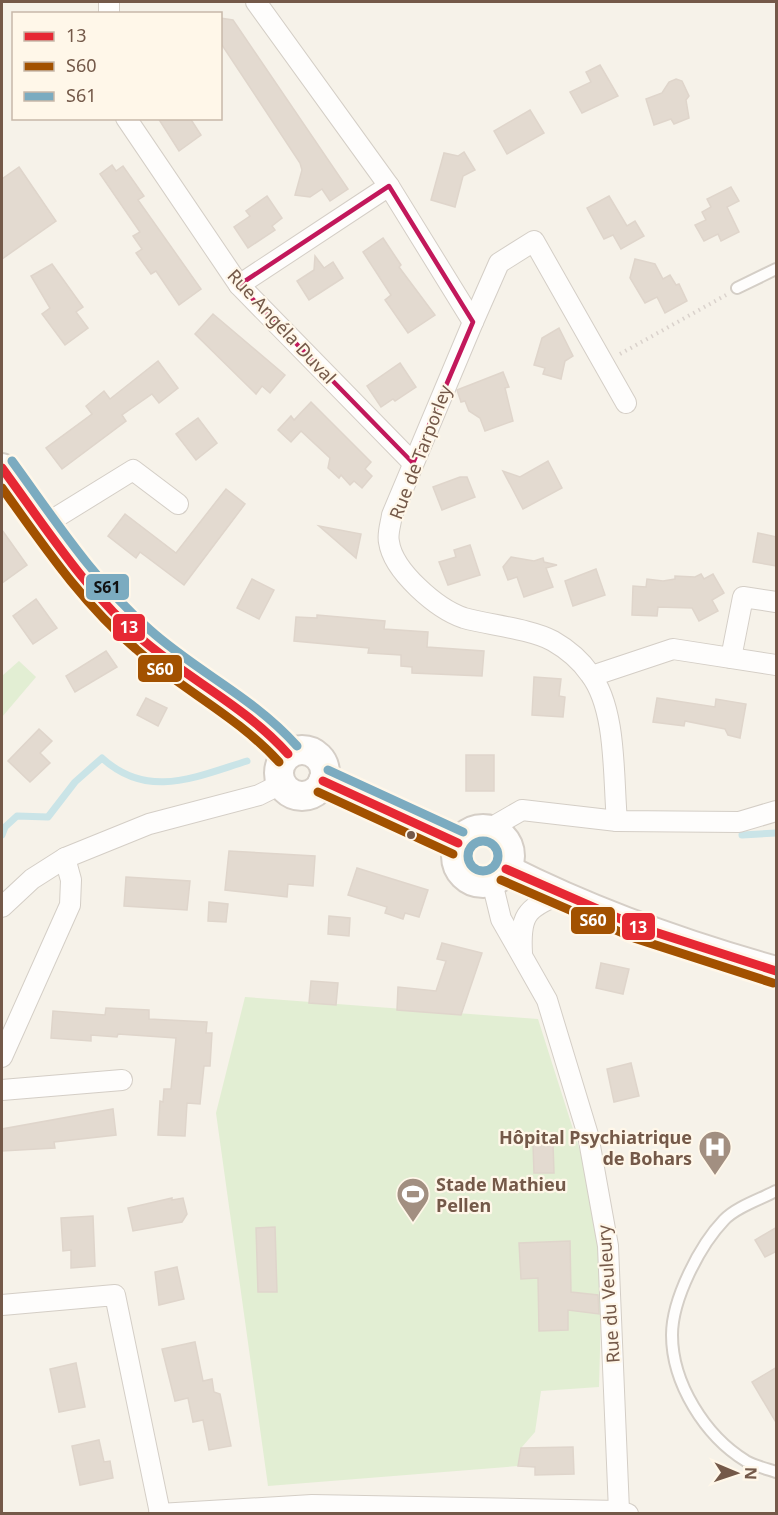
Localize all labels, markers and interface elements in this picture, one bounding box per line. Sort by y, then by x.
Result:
legend [12,12,222,120]
text: 13 [66,23,87,47]
text: S60 [66,53,96,77]
text: S61 [66,83,96,107]
street label: Rue Angéla Duval [223,263,341,389]
street label: Rue de Tarporley [383,381,457,523]
line badge: S61 [85,573,130,601]
text: S61 [93,576,121,598]
line badge: 13 [112,613,146,642]
text: 13 [120,616,138,638]
line badge: S60 [137,654,183,683]
text: S60 [146,658,174,680]
unlabelled marker [405,829,417,841]
line badge: S60 [570,906,616,935]
text: S60 [579,909,607,931]
line badge: 13 [621,912,656,941]
text: 13 [629,916,647,938]
place label: Hôpital Psychiatrique de Bohars [499,1125,692,1170]
hospital icon: Hôpital Psychiatrique de Bohars [697,1129,733,1176]
place label: Stade Mathieu Pellen [436,1172,566,1217]
sports icon: Stade Mathieu Pellen [395,1176,431,1223]
street label: Rue du Veuleury [591,1223,625,1364]
north arrow [706,1443,766,1503]
text: N [740,1467,762,1480]

